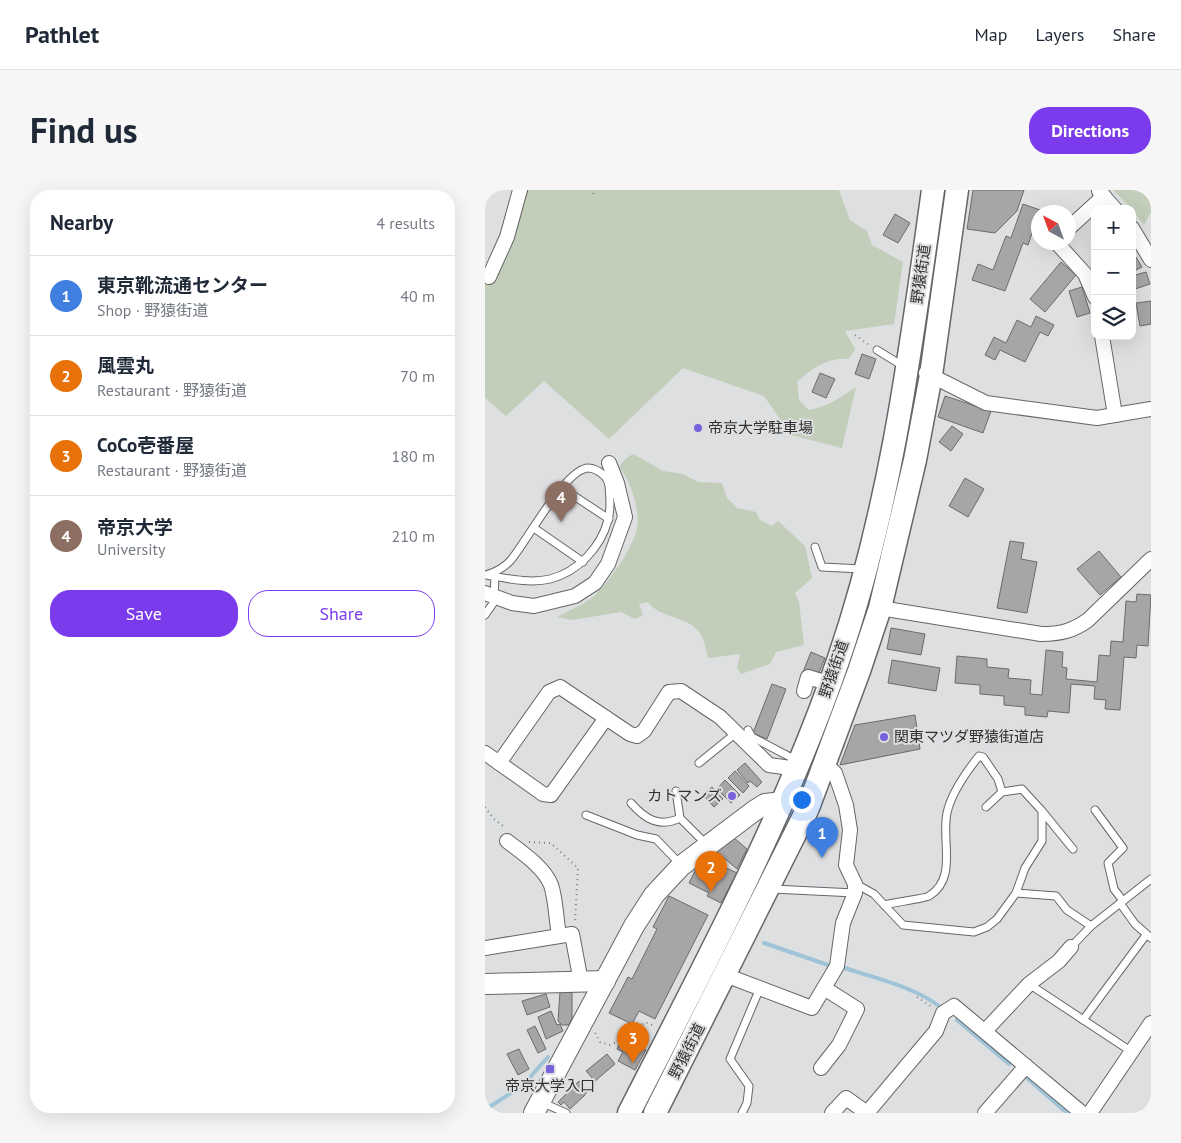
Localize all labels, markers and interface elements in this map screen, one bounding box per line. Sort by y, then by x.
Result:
text: Pathlet [25,19,99,50]
text: Map [975,23,1007,46]
text: Layers [1035,23,1084,46]
text: Share [1112,23,1156,46]
text: Find us [30,107,138,153]
button: Directions [1029,107,1151,154]
north arrow [1031,205,1076,250]
map controls [1091,205,1136,340]
button: + [1091,205,1136,250]
text: Nearby [50,209,113,236]
text: 4 results [376,213,435,233]
street label: 野猿街道 [907,243,934,305]
button: − [1091,250,1136,295]
text: 東京靴流通センター [97,273,268,297]
text: 1 [61,286,71,306]
text: 40 m [400,286,435,306]
button: layers [1091,295,1136,340]
text: Shop · 野猿街道 [97,300,208,320]
text: 風雲丸 [97,353,154,377]
text: 2 [61,366,71,386]
text: 70 m [400,366,435,386]
text: Restaurant · 野猿街道 [97,380,247,400]
place label: 帝京大学駐車場 [708,418,813,437]
marker: 帝京大学駐車場 [692,422,704,434]
text: CoCo壱番屋 [97,433,194,457]
text: 3 [61,446,71,466]
text: 180 m [392,446,435,466]
text: Restaurant · 野猿街道 [97,460,247,480]
pin: 4 [545,481,577,522]
text: 帝京大学 [97,515,173,539]
text: 4 [61,526,71,546]
text: 210 m [392,526,435,546]
text: University [97,539,165,559]
button: Save [50,590,238,637]
button: Share [248,590,435,637]
street label: 野猿街道 [815,637,852,700]
place label: 関東マツダ野猿街道店 [894,727,1044,746]
marker: 関東マツダ野猿街道店 [878,731,890,743]
place label: カトマンズ [647,786,722,805]
your location [789,787,815,813]
marker: カトマンズ [726,790,738,802]
pin: 1 [806,817,838,858]
pin: 2 [695,851,727,892]
street label: 野猿街道 [664,1020,709,1082]
pin: 3 [617,1022,649,1063]
marker: 帝京大学入口 [544,1063,556,1075]
place label: 帝京大学入口 [505,1076,595,1095]

